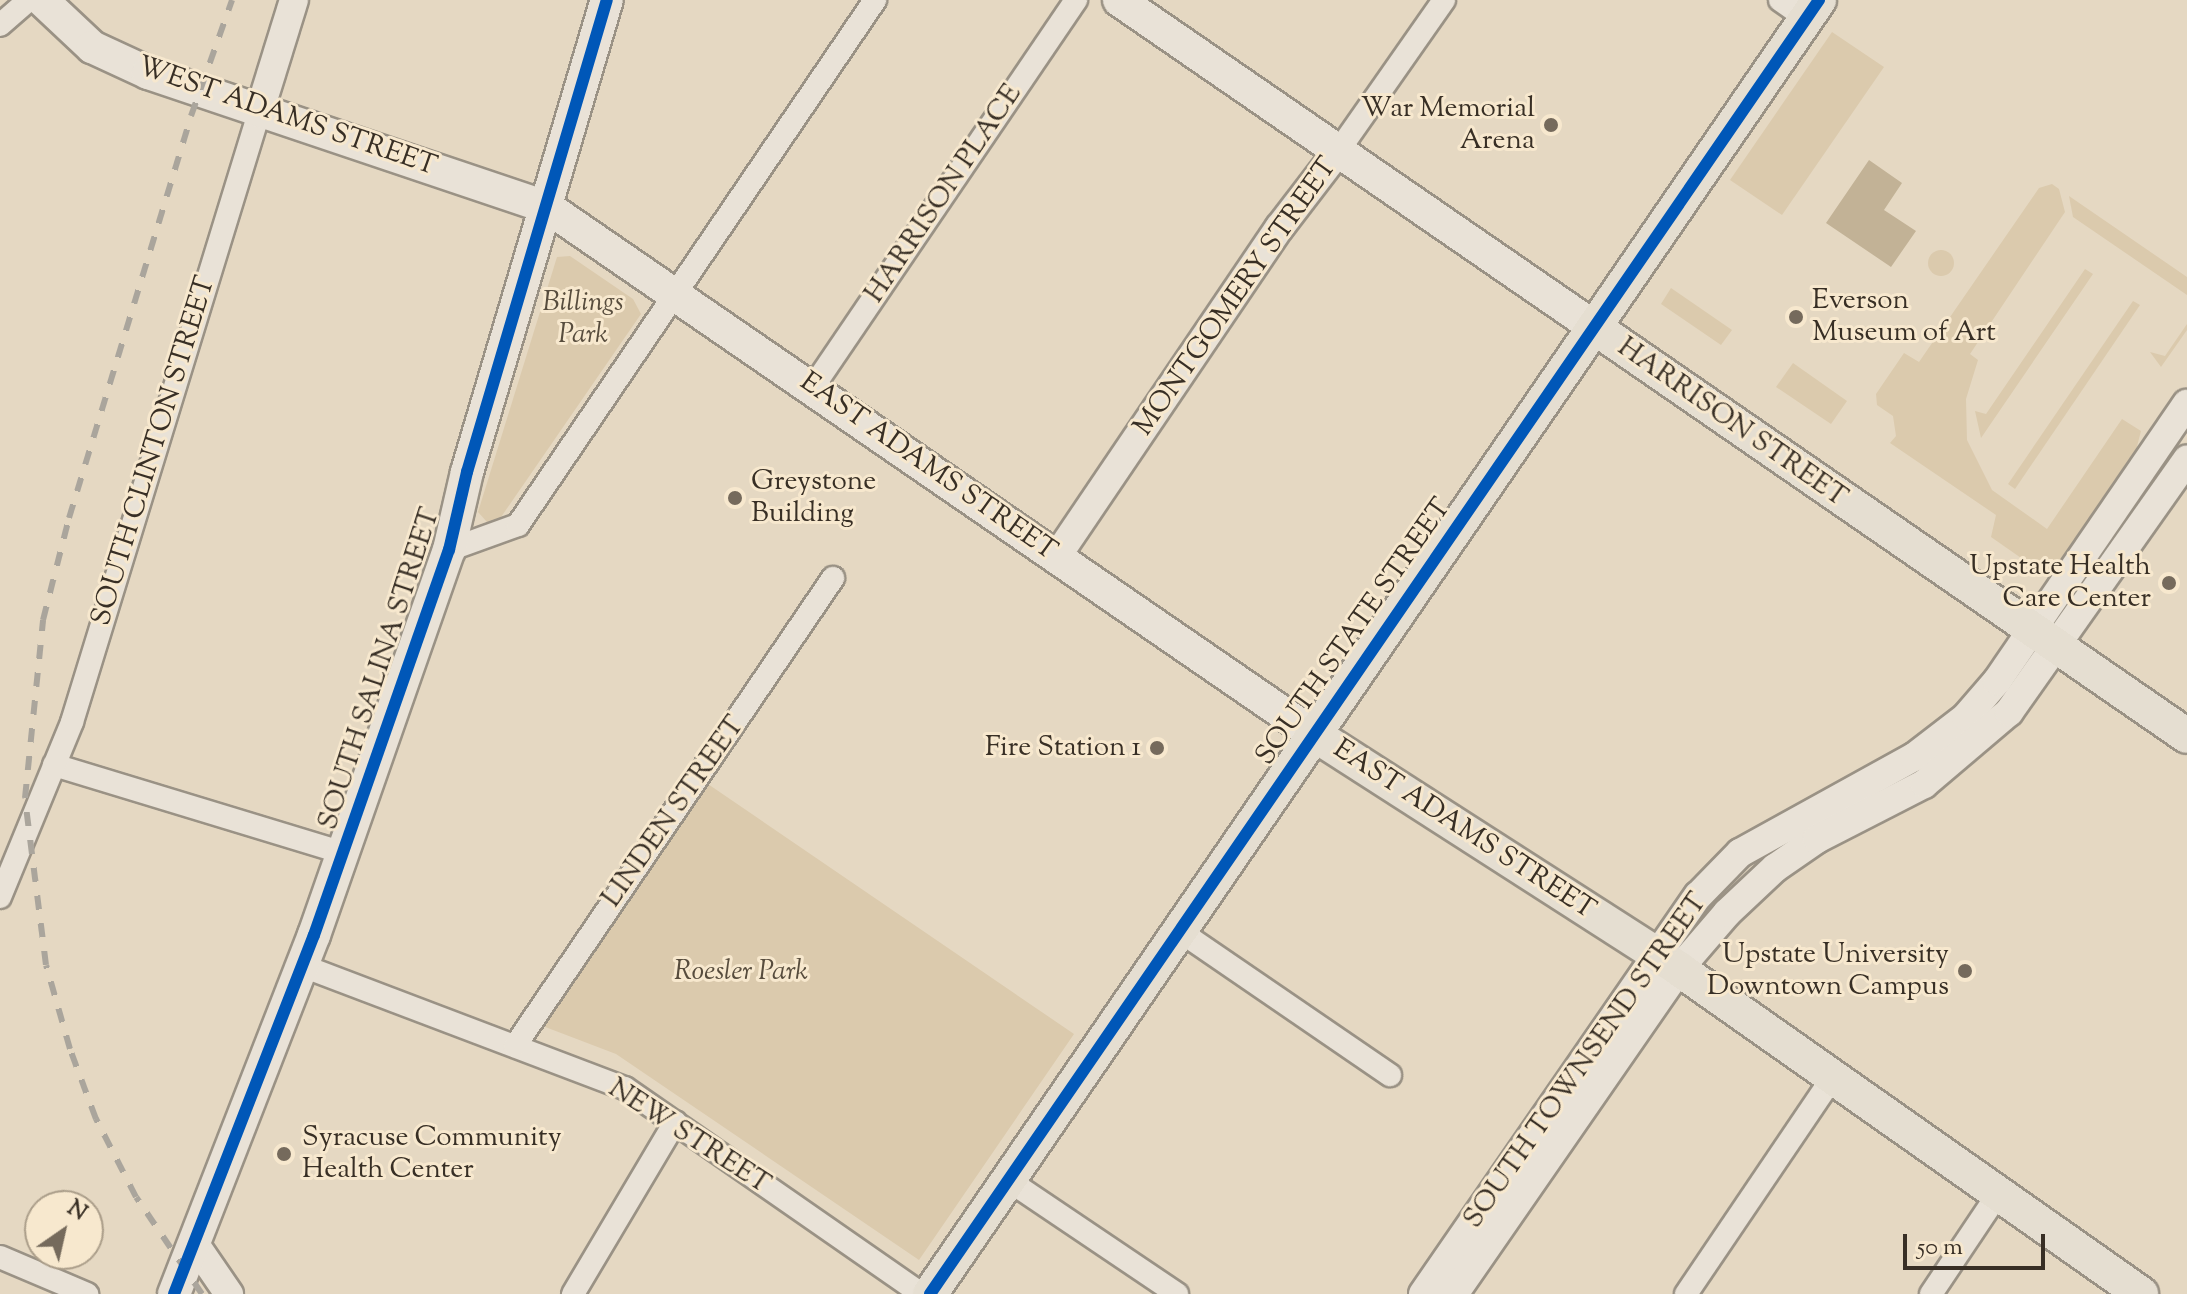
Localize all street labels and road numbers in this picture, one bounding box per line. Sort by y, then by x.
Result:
street label: WEST ADAMS STREET [133,50,441,184]
street label: HARRISON PLACE [858,78,1030,310]
street label: MONTGOMERY STREET [1127,151,1345,443]
street label: SOUTH CLINTON STREET [85,272,223,630]
street label: HARRISON STREET [1611,331,1853,515]
street label: EAST ADAMS STREET [793,366,1063,568]
street label: SOUTH STATE STREET [1249,492,1459,772]
street label: SOUTH SALINA STREET [312,504,448,834]
street label: LINDEN STREET [595,710,753,914]
street label: EAST ADAMS STREET [1327,733,1601,927]
street label: SOUTH TOWNSEND STREET [1457,887,1715,1235]
street label: NEW STREET [602,1072,776,1202]

